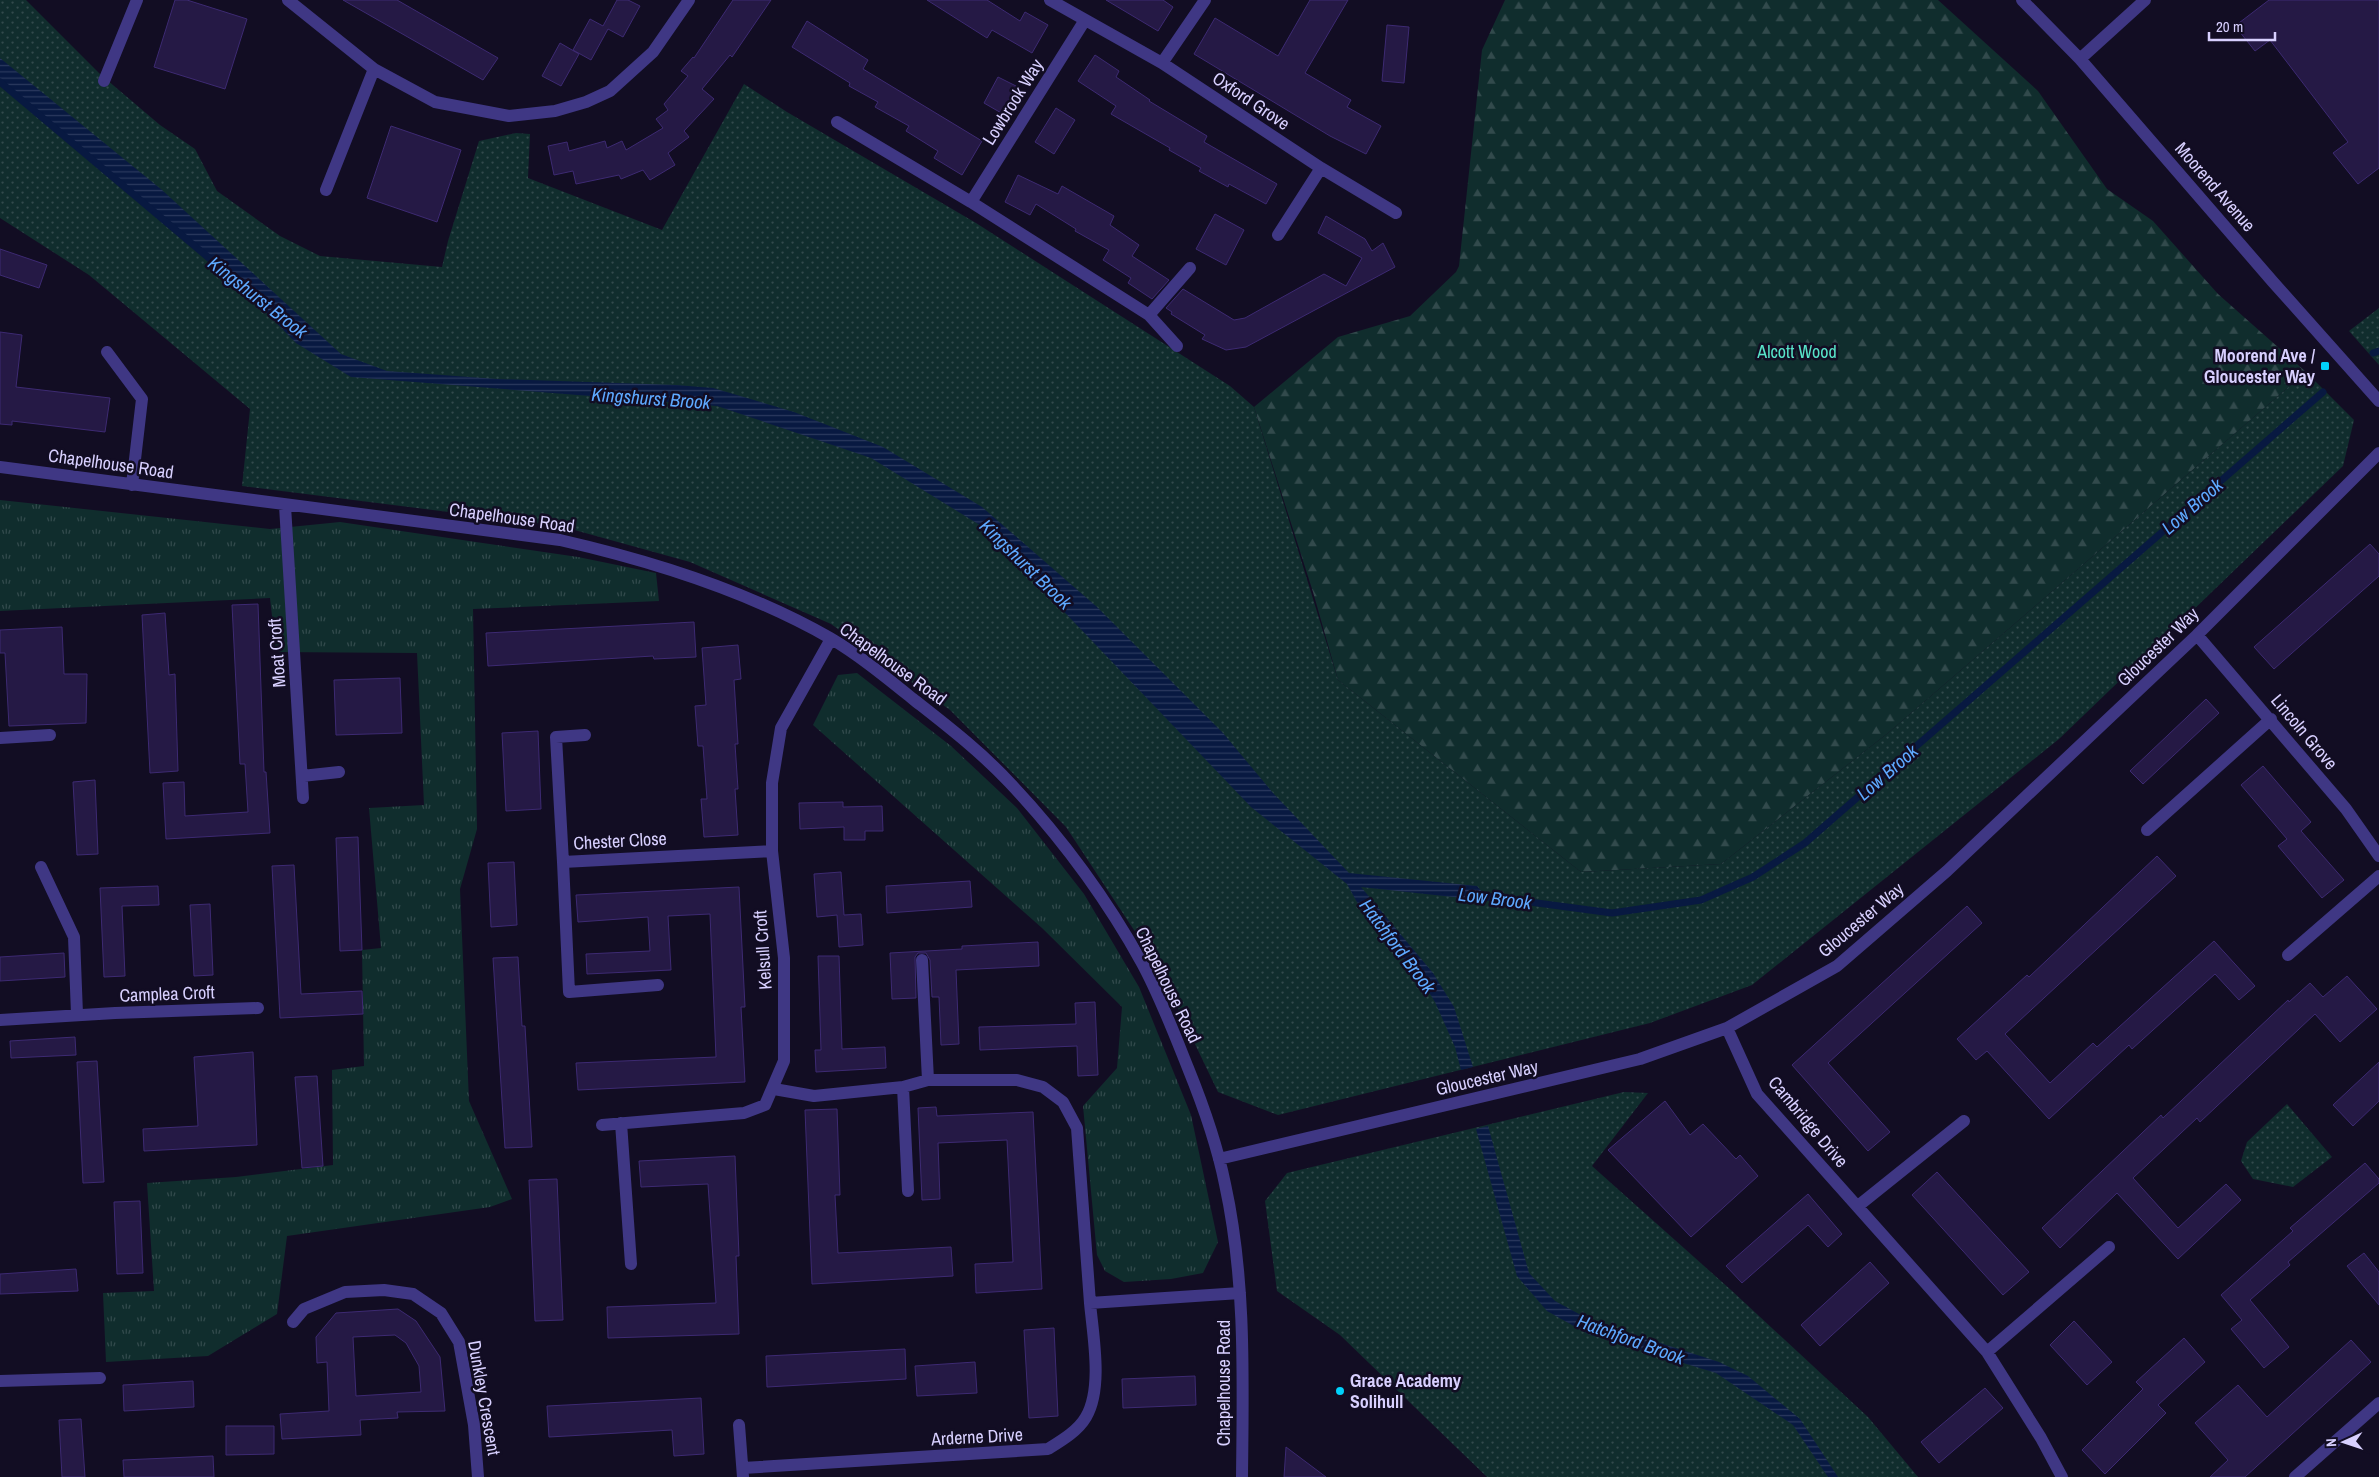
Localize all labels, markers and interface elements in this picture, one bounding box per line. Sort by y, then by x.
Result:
scale bar [2209,10,2275,42]
text: 20 m [2216,16,2243,37]
street label: Lowbrook Way [976,53,1049,150]
street label: Oxford Grove [1208,65,1295,136]
street label: Moorend Avenue [2169,136,2261,237]
water label: Kingshurst Brook [203,250,314,345]
park label: Alcott Wood [1756,339,1837,364]
place label: Moorend Ave / Gloucester Way [2204,343,2316,389]
marker: Moorend Ave / Gloucester Way [2319,360,2331,372]
water label: Kingshurst Brook [590,381,713,415]
street label: Chapelhouse Road [47,442,175,485]
water label: Low Brook [2156,471,2229,540]
street label: Chapelhouse Road [448,496,576,539]
water label: Kingshurst Brook [974,513,1079,616]
street label: Gloucester Way [2111,601,2204,692]
street label: Chapelhouse Road [835,616,952,711]
street label: Moat Croft [262,618,291,688]
street label: Lincoln Grove [2265,688,2343,775]
water label: Low Brook [1851,737,1924,806]
street label: Chester Close [573,826,667,855]
street label: Gloucester Way [1813,876,1909,963]
water label: Low Brook [1457,881,1534,916]
water label: Hatchford Brook [1354,893,1443,1000]
street label: Kelsull Croft [747,909,778,991]
street label: Chapelhouse Road [1130,923,1207,1047]
street label: Camplea Croft [119,979,215,1008]
street label: Gloucester Way [1433,1053,1541,1101]
street label: Cambridge Drive [1763,1071,1854,1173]
water label: Hatchford Brook [1574,1308,1689,1371]
street label: Chapelhouse Road [1211,1320,1236,1446]
street label: Dunkley Crescent [462,1338,507,1457]
place label: Grace Academy Solihull [1350,1368,1462,1414]
marker: Grace Academy Solihull [1334,1385,1346,1397]
north arrow [2319,1417,2369,1467]
street label: Arderne Drive [929,1422,1024,1451]
text: N [2322,1438,2340,1447]

